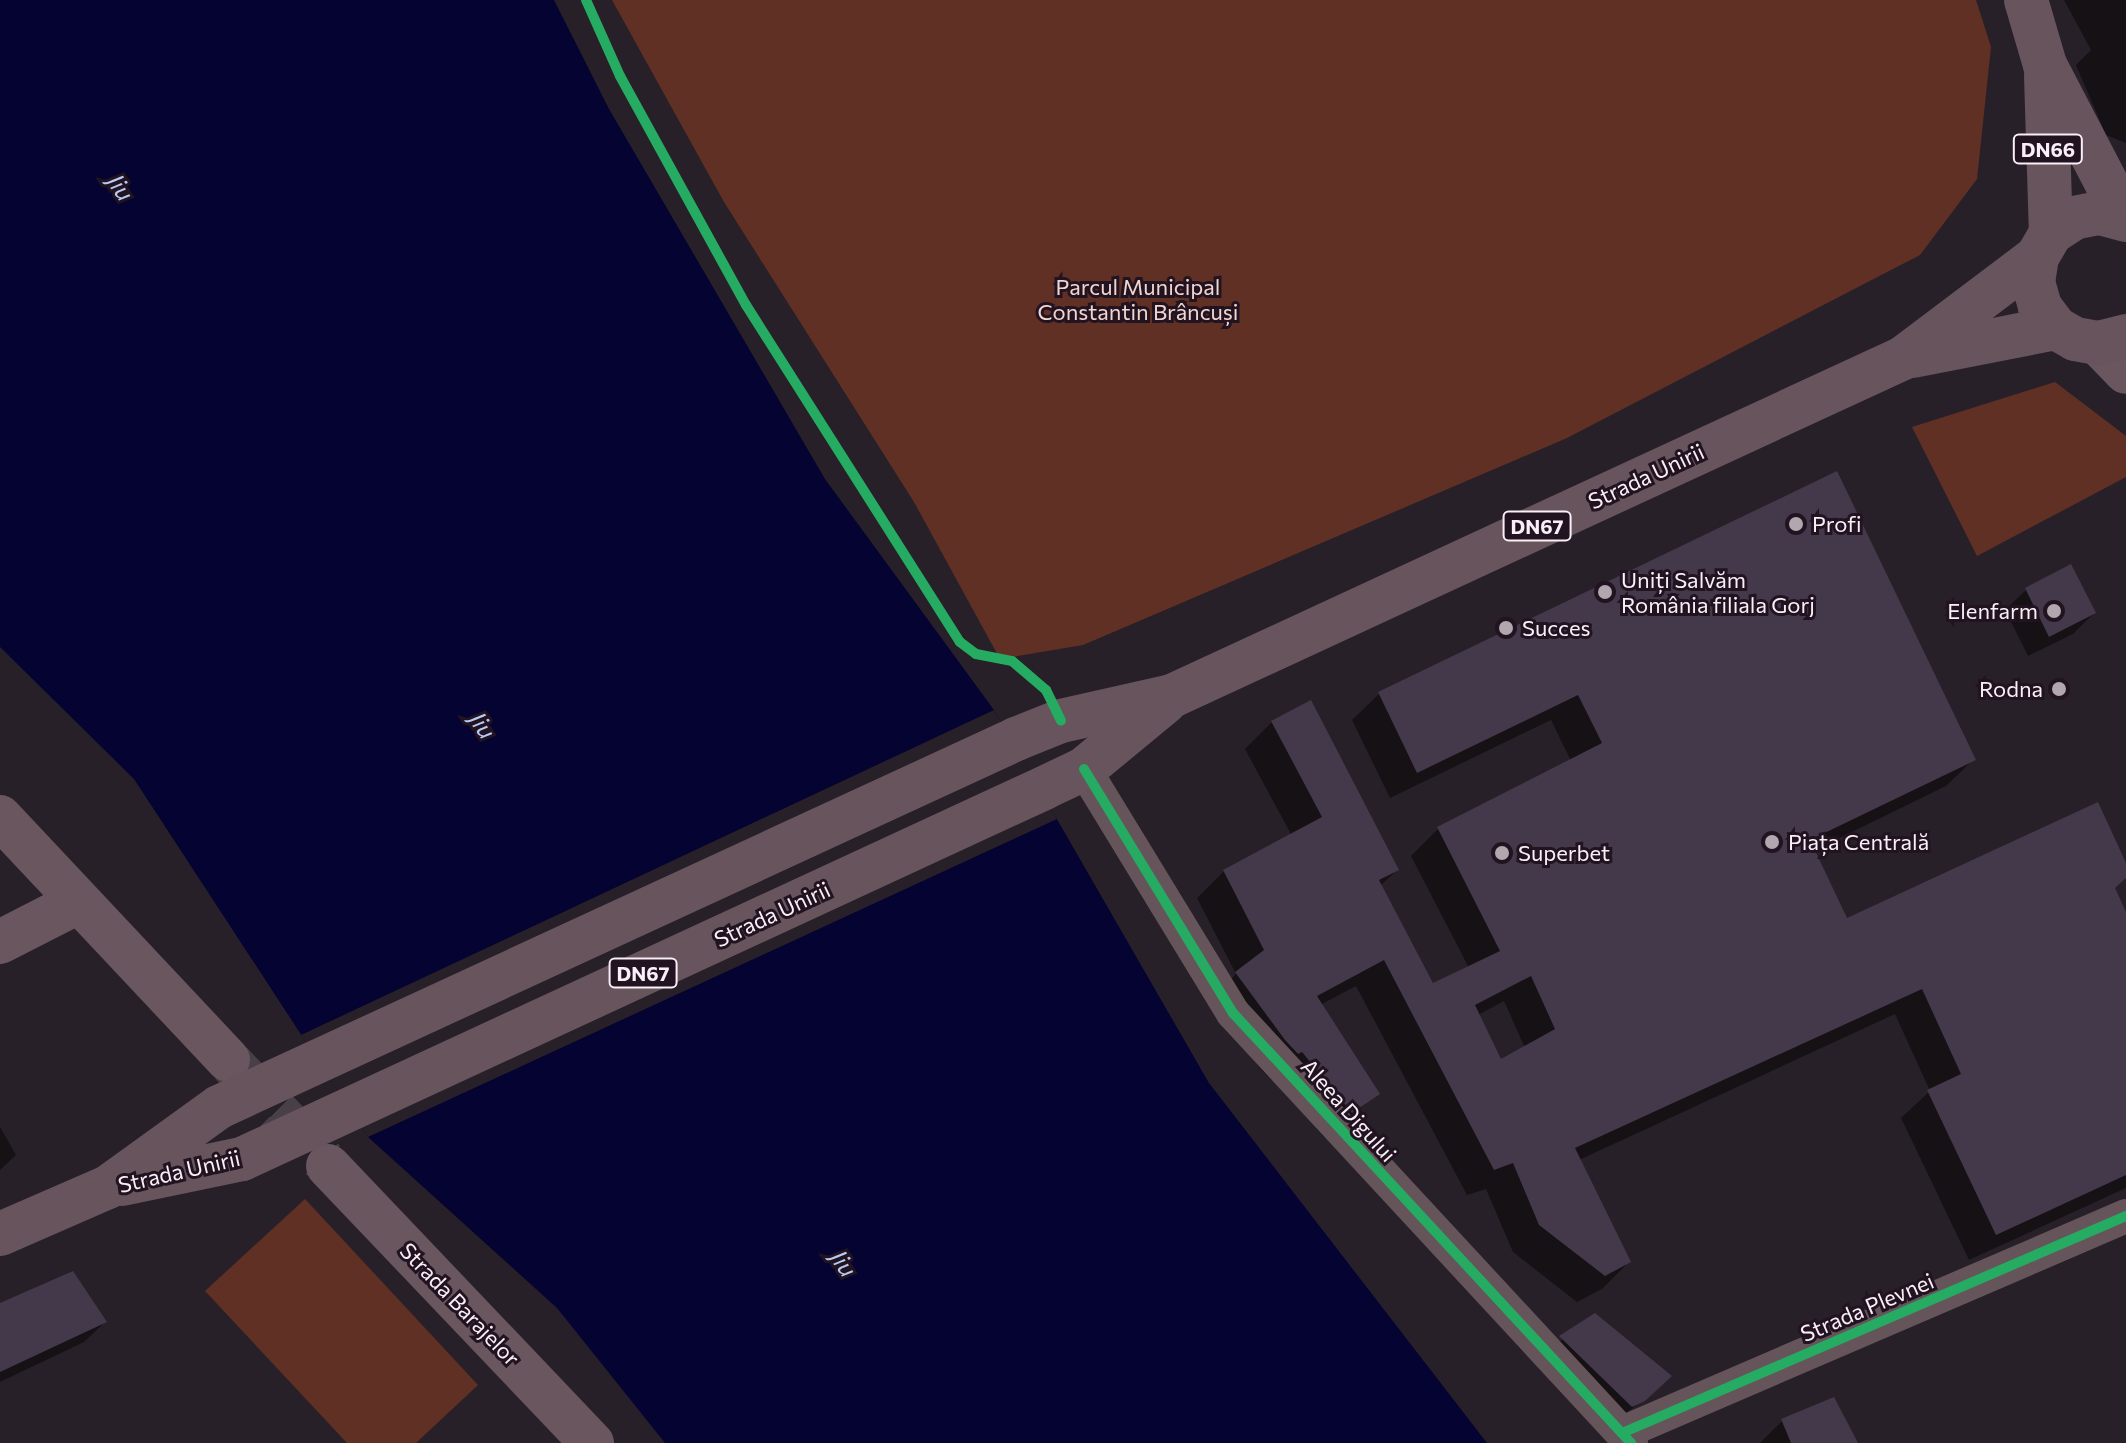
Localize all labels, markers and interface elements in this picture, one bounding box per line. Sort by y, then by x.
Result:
road number: DN66 [2012,133,2084,165]
water label: Jiu [102,168,140,206]
park label: Parcul Municipal Constantin Brâncuși [1037,273,1239,324]
street label: Strada Unirii [1584,438,1708,514]
road number: DN67 [1501,510,1573,542]
place label: Profi [1812,511,1862,537]
marker: Profi [1787,515,1805,533]
place label: Uniți Salvăm România filiala Gorj [1621,566,1815,618]
marker: Uniți Salvăm România filiala Gorj [1596,583,1614,601]
place label: Elenfarm [1947,598,2038,624]
marker: Elenfarm [2045,602,2063,620]
place label: Succes [1522,615,1591,641]
marker: Succes [1497,619,1515,637]
place label: Rodna [1979,676,2043,702]
marker: Rodna [2050,680,2068,698]
water label: Jiu [464,706,502,744]
place label: Piața Centrală [1788,829,1929,855]
marker: Piața Centrală [1763,833,1781,851]
place label: Superbet [1518,840,1610,866]
marker: Superbet [1493,844,1511,862]
street label: Strada Unirii [710,876,834,952]
road number: DN67 [607,957,679,989]
street label: Aleea Digului [1296,1053,1402,1167]
street label: Strada Unirii [115,1144,243,1198]
street label: Strada Barajelor [395,1237,525,1371]
water label: Jiu [825,1244,863,1282]
street label: Strada Plevnei [1796,1267,1938,1347]

